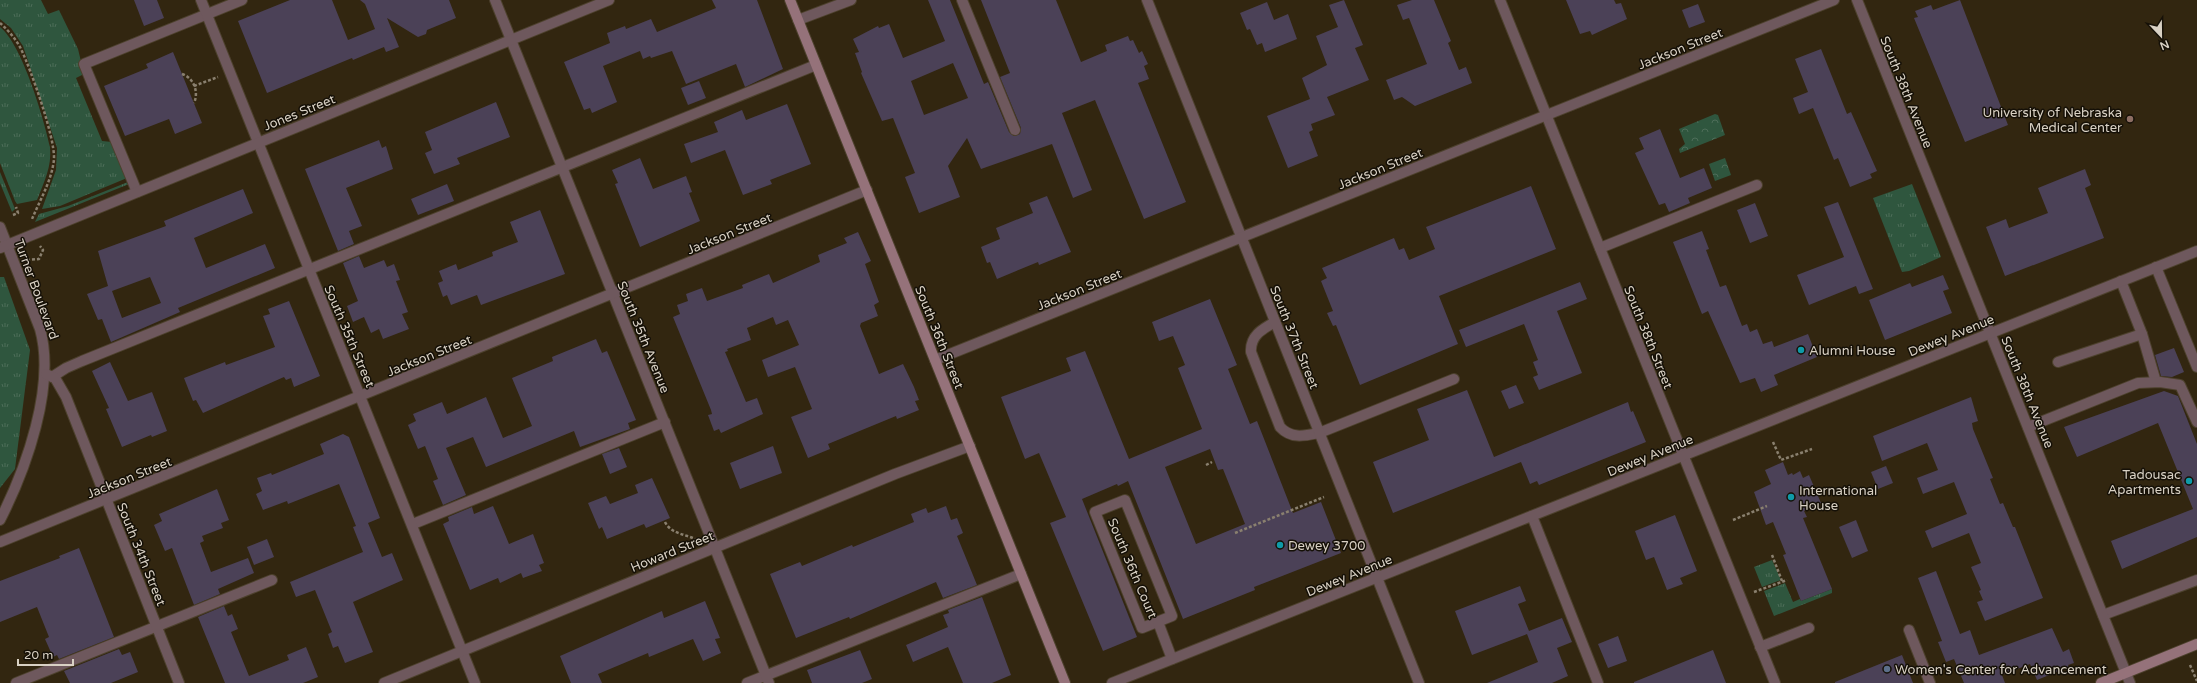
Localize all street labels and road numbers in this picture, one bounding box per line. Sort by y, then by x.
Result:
street label: Jackson Street [1636,25,1725,73]
street label: South 38th Avenue [1876,34,1936,151]
street label: Jones Street [261,91,338,135]
street label: Jackson Street [1336,145,1425,193]
street label: Jackson Street [685,210,774,258]
street label: Turner Boulevard [10,237,62,342]
street label: Jackson Street [1035,266,1124,314]
street label: South 35th Avenue [613,279,673,396]
street label: South 35th Street [320,283,378,390]
street label: South 36th Street [911,283,967,391]
street label: South 37th Street [1266,283,1322,391]
street label: South 38th Street [1620,283,1676,391]
street label: Dewey Avenue [1906,311,1997,360]
street label: Jackson Street [385,332,474,380]
street label: South 38th Avenue [1997,334,2057,451]
street label: Dewey Avenue [1605,431,1696,480]
street label: Jackson Street [85,454,174,502]
street label: South 34th Street [113,500,169,608]
street label: South 36th Court [1104,516,1160,621]
street label: Howard Street [628,528,716,576]
street label: Dewey Avenue [1304,551,1395,600]

